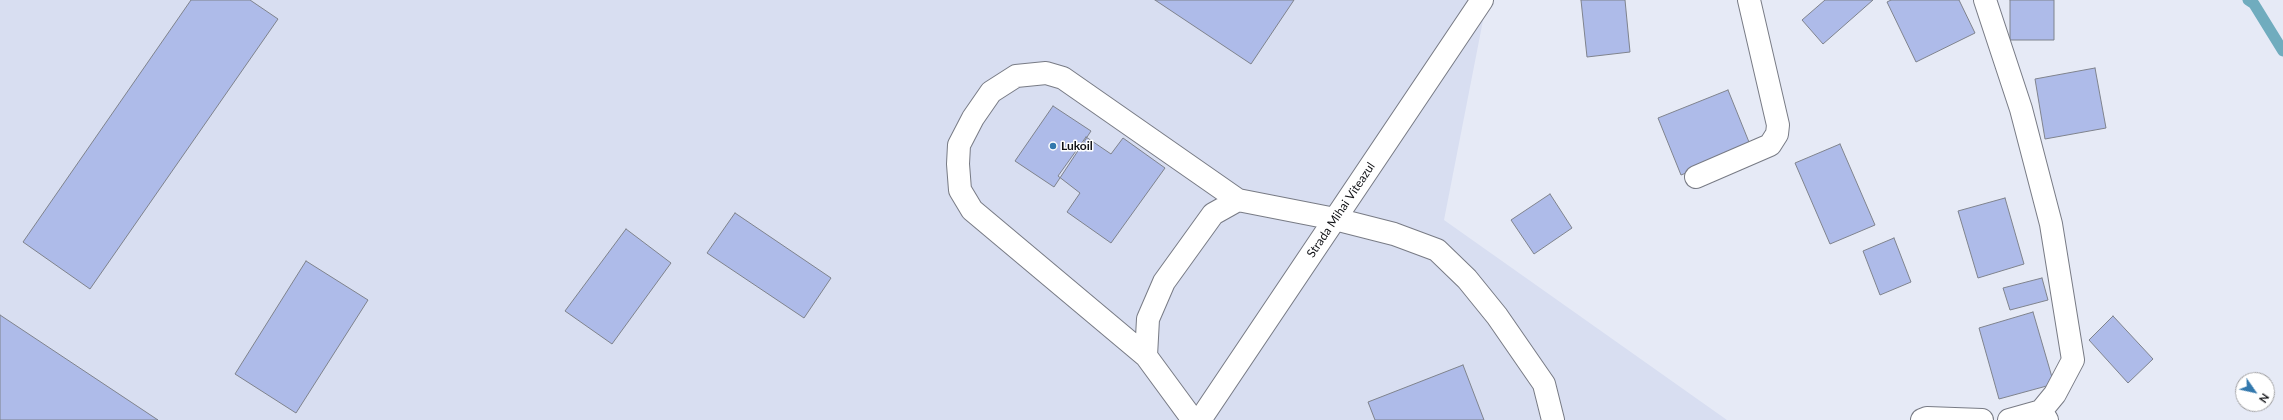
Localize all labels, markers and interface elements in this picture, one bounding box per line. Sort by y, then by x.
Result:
place label: Lukoil [1061,139,1093,153]
marker: Lukoil [1048,141,1058,151]
street label: Strada Mihai Viteazul [1304,160,1378,260]
north arrow [2235,372,2275,412]
text: N [2257,391,2272,406]

